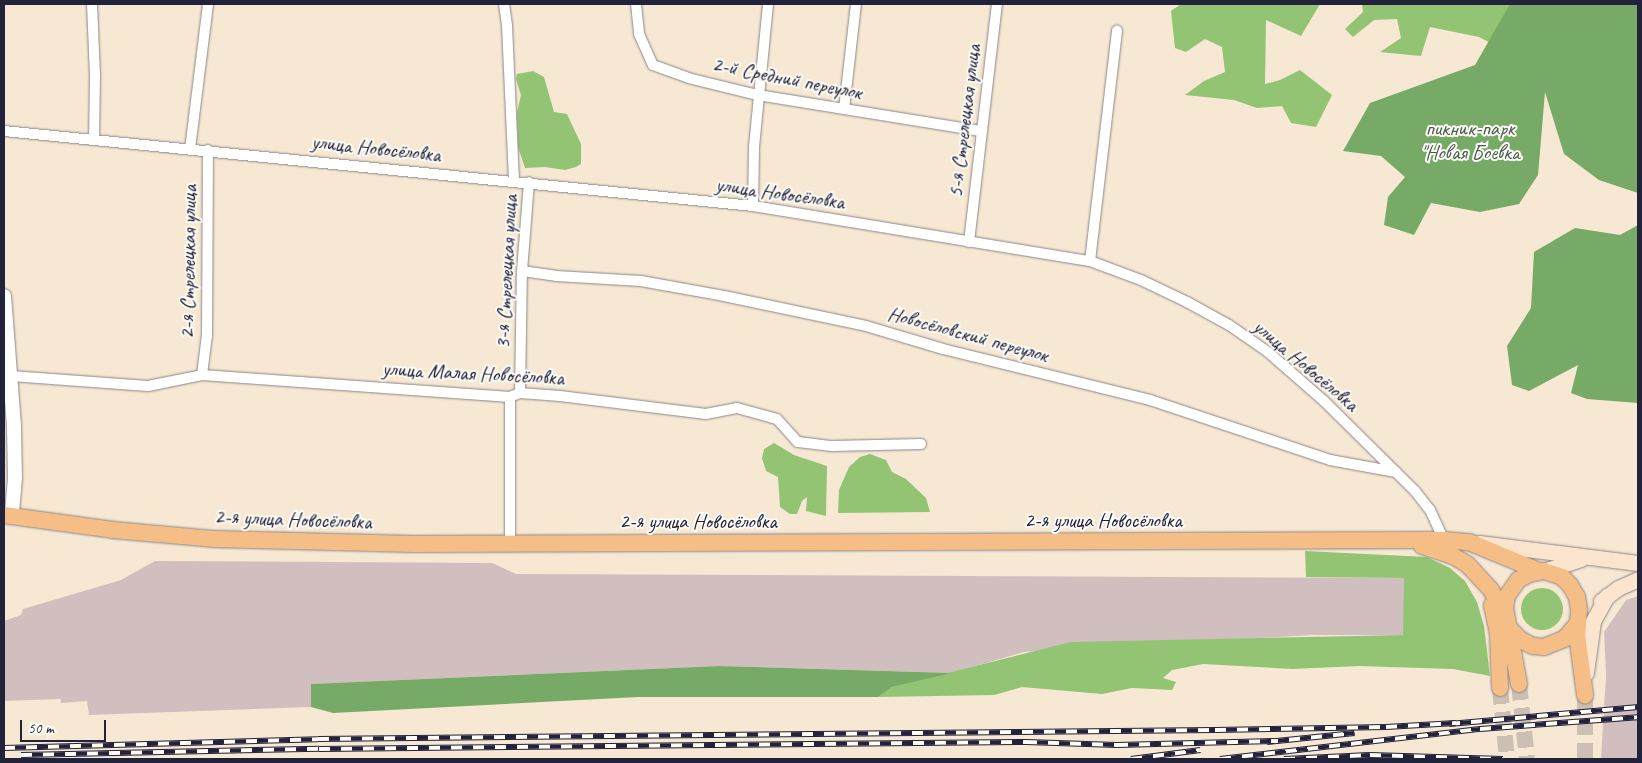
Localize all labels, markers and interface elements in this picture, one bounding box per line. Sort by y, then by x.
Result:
street label: 5-я Стрелецкая улица [942,42,986,200]
street label: 2-й Средний переулок [710,51,864,105]
park label: пикник-парк "Новая Боевка [1421,115,1519,165]
street label: улица Новосёловка [310,129,442,167]
street label: улица Новосёловка [714,172,846,214]
street label: 2-я Стрелецкая улица [174,184,202,340]
street label: 3-я Стрелецкая улица [489,193,523,351]
street label: Новосёловский переулок [885,300,1051,368]
street label: улица Новосёловка [1248,314,1364,416]
street label: улица Малая Новосёловка [381,356,565,390]
street label: 2-я улица Новосёловка [213,504,373,534]
street label: 2-я улица Новосёловка [1024,507,1182,533]
street label: 2-я улица Новосёловка [619,508,777,534]
scale bar [22,710,109,742]
text: 50 m [28,719,54,738]

